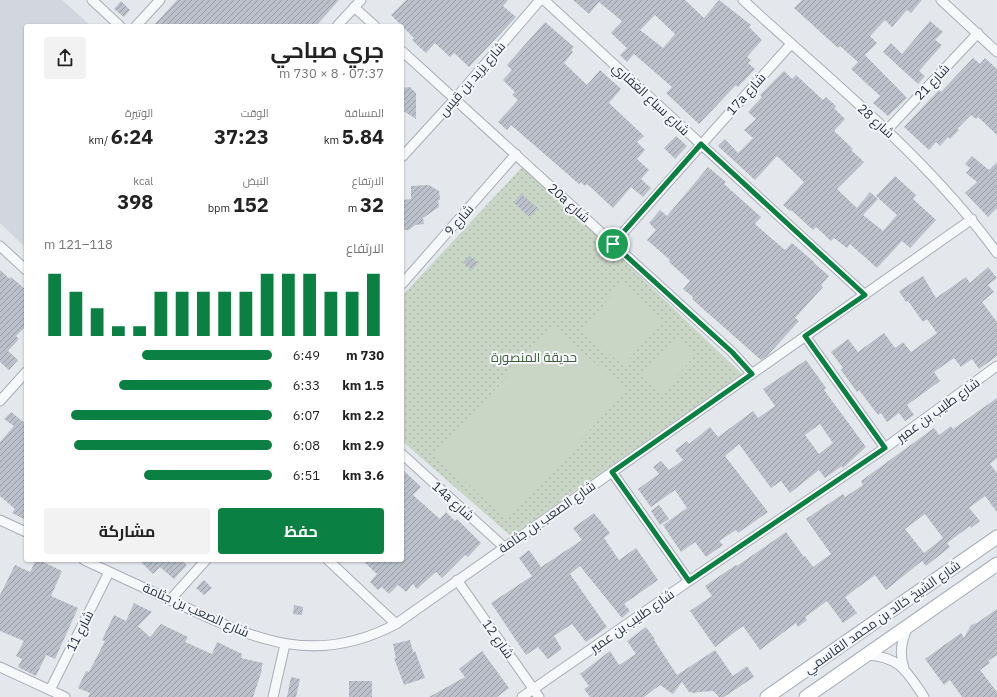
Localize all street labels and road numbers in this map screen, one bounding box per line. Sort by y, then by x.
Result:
street label: شارع يزيد بن قيس [435,38,509,120]
street label: شارع سباع الغفاري [607,59,693,141]
street label: شارع 21 [911,60,953,104]
street label: 17a شارع [723,69,769,119]
street label: شارع 28 [854,100,898,142]
street label: 20a شارع [544,180,594,226]
street label: شارع 9 [441,201,477,239]
street label: شارع طليب بن عمير [892,374,983,447]
street label: شارع الصعب بن جثامة [495,477,599,557]
street label: 14a شارع [428,478,478,524]
street label: شارع الشيخ خالد بن محمد القاسمي [801,556,965,679]
street label: شارع الصعب بن جثامة [140,579,252,641]
street label: شارع طليب بن عمير [586,586,678,657]
street label: شارع 11 [62,608,98,654]
street label: شارع 12 [478,616,518,662]

